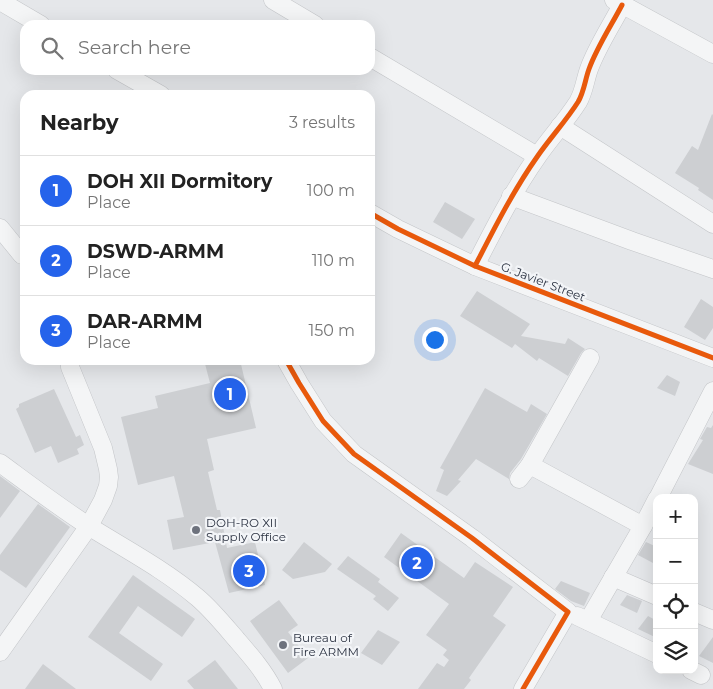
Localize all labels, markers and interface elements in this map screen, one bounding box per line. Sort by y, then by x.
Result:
search box [20,20,375,75]
icon: search [38,34,66,62]
text: Search here [78,36,191,59]
text: Nearby [40,110,119,135]
text: 3 results [289,113,355,132]
text: DOH XII Dormitory [87,170,272,193]
text: 1 [53,181,59,200]
text: 100 m [307,181,355,200]
text: Place [87,193,131,212]
text: DSWD-ARMM [87,240,224,263]
text: 2 [51,251,61,270]
text: 110 m [312,251,355,270]
street label: G. Javier Street [499,259,588,305]
text: Place [87,263,131,282]
text: DAR-ARMM [87,310,203,333]
text: 3 [51,321,61,340]
text: 150 m [308,321,355,340]
your location [422,327,448,353]
text: Place [87,333,131,352]
pin: 1 [214,375,246,413]
map controls [653,494,698,674]
button: + [653,494,698,539]
place label: DOH-RO XII Supply Office [206,515,286,544]
marker: DOH-RO XII Supply Office [190,524,202,536]
button: − [653,539,698,584]
pin: 2 [401,544,433,582]
pin: 3 [233,552,265,590]
button: locate [653,584,698,629]
button: layers [653,629,698,674]
place label: Bureau of Fire ARMM [293,630,359,659]
marker: Bureau of Fire ARMM [277,639,289,651]

